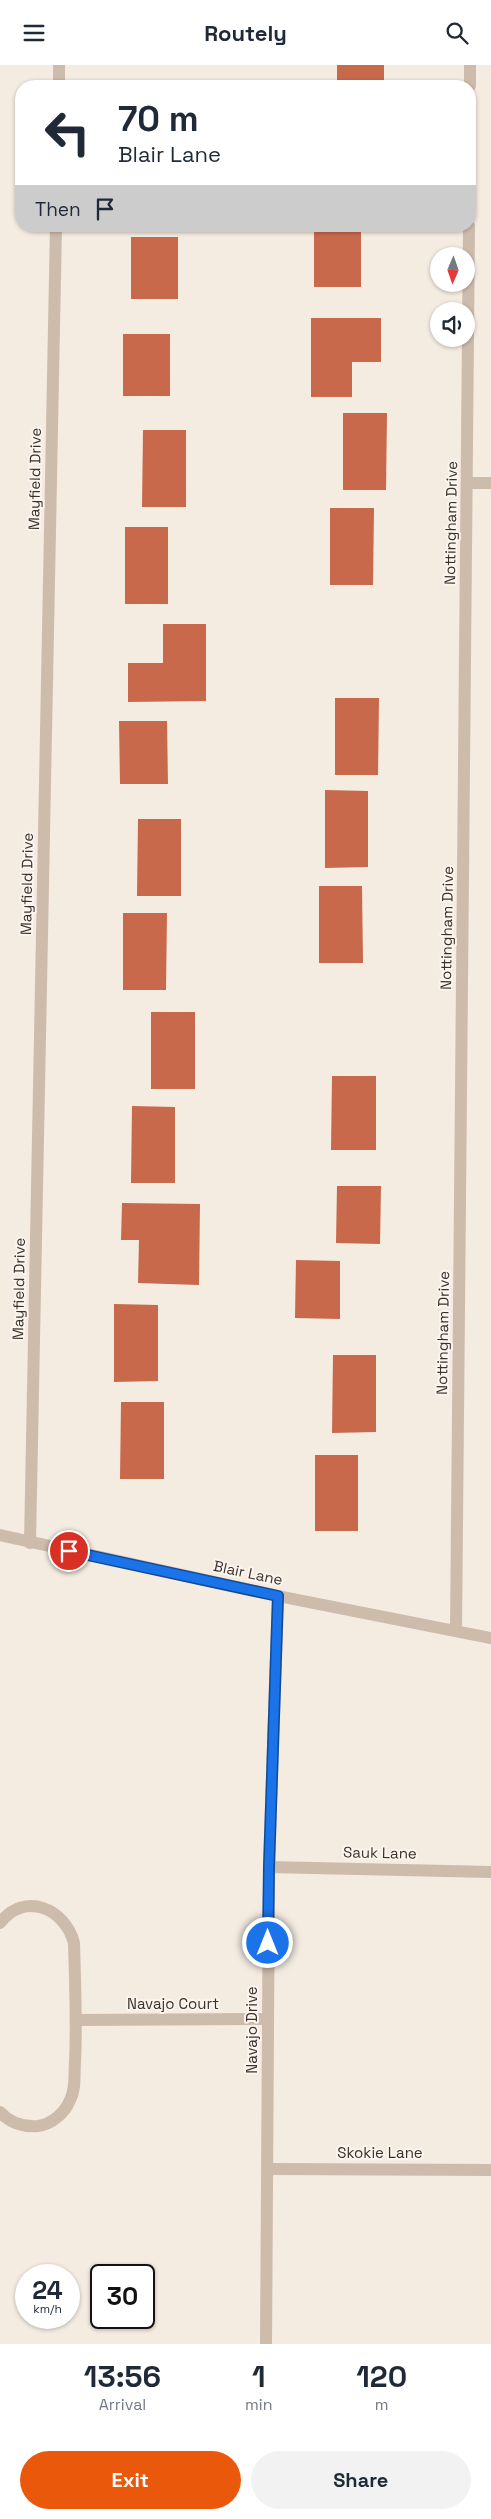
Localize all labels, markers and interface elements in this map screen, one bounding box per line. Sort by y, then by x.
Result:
icon: menu [20,19,48,47]
text: Routely [204,19,287,47]
icon: search [443,19,471,47]
text: 70 m [118,97,199,141]
icon: left [35,100,100,165]
text: Blair Lane [118,140,221,168]
icon: arrive [91,195,119,223]
text: Then [35,197,81,222]
north arrow [430,247,475,293]
map controls [430,247,475,347]
button: sound [430,302,475,347]
street label: Mayfield Drive [24,427,45,530]
street label: Nottingham Drive [440,461,461,585]
street label: Mayfield Drive [16,832,37,935]
street label: Nottingham Drive [436,866,457,990]
street label: Mayfield Drive [8,1237,29,1340]
street label: Nottingham Drive [432,1271,453,1395]
pin [48,1530,90,1572]
icon: arrive [55,1537,83,1565]
street label: Blair Lane [212,1556,285,1589]
street label: Sauk Lane [343,1842,417,1863]
position arrow [241,1916,293,1968]
street label: Navajo Drive [242,1986,261,2074]
street label: Navajo Court [127,1994,219,2013]
street label: Skokie Lane [337,2143,423,2162]
speed limit sign: 30 [90,2264,155,2329]
text: 24 [32,2274,63,2306]
text: km/h [33,2301,62,2317]
text: 13:56 [84,2357,161,2396]
text: 1 [252,2357,266,2396]
text: 120 [356,2357,407,2396]
text: Arrival [99,2394,146,2415]
text: min [245,2394,272,2415]
text: m [375,2394,389,2415]
button: Exit [20,2451,241,2509]
button: Share [251,2451,471,2509]

